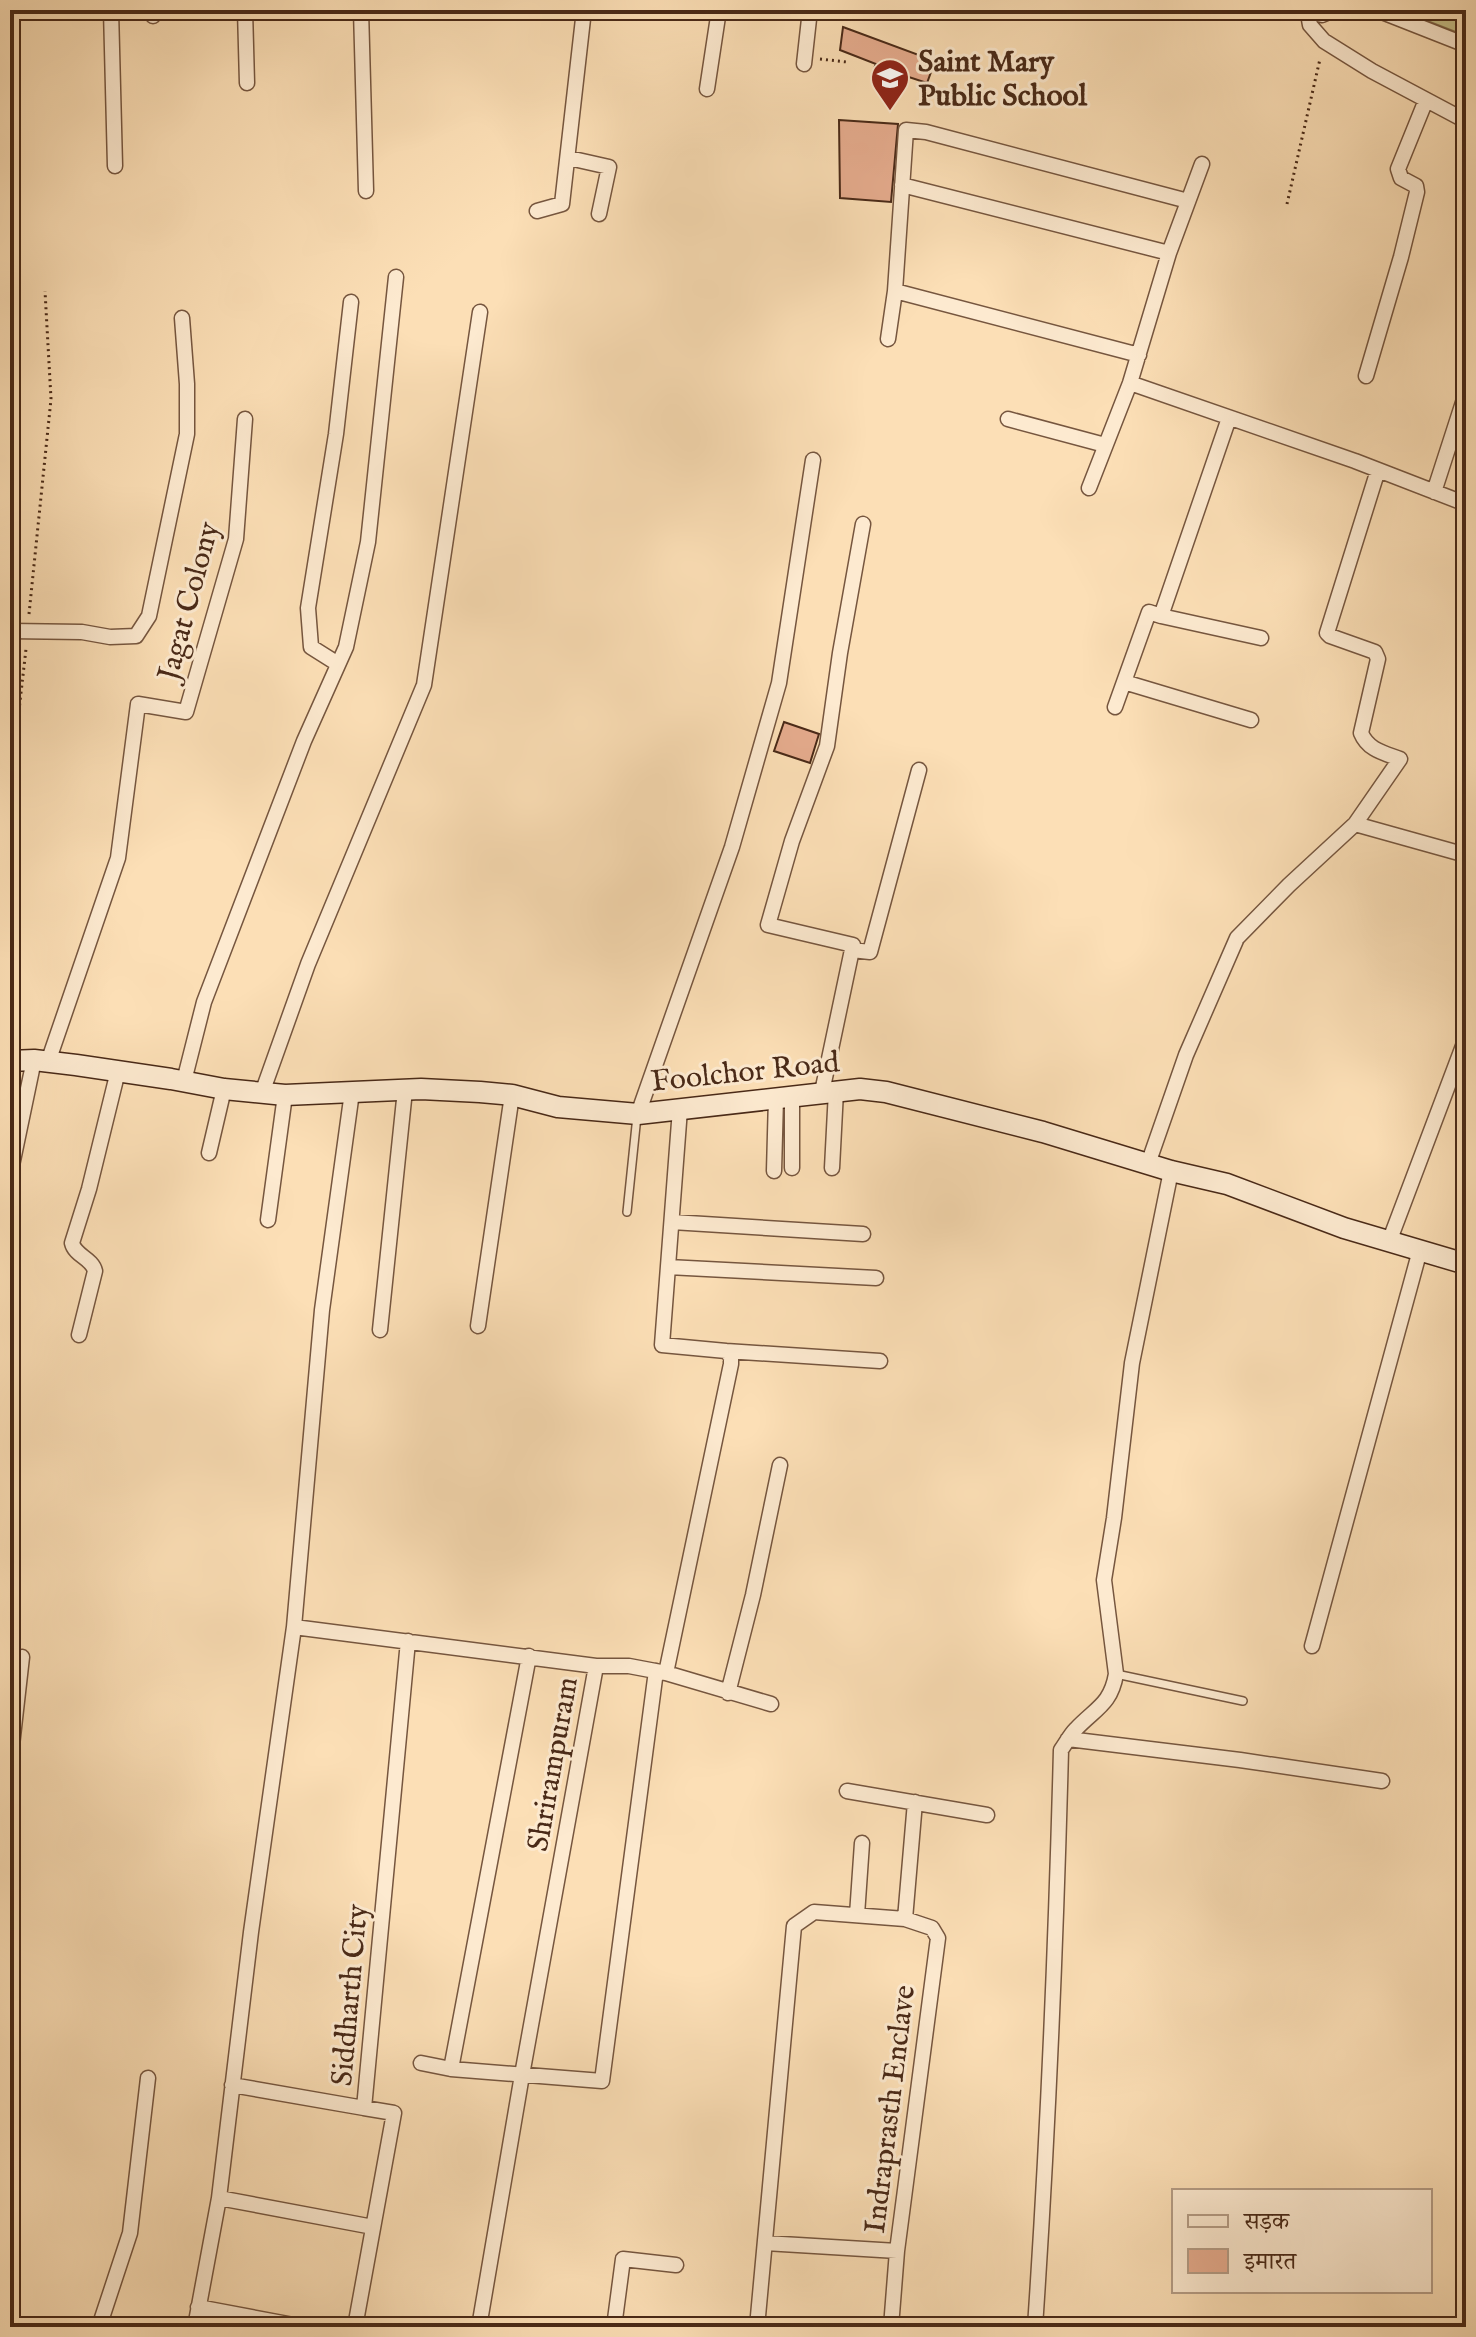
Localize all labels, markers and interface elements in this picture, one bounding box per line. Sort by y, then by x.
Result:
place label: Saint Mary Public School [918,44,1088,116]
school or university icon: Saint Mary Public School [869,57,911,112]
street label: Jagat Colony [150,518,229,688]
street label: Foolchor Road [649,1044,842,1102]
street label: Shrirampuram [520,1674,588,1854]
street label: Siddharth City [324,1902,378,2088]
street label: Indraprasth Enclave [857,1983,925,2236]
legend [1172,2189,1432,2293]
text: सड़क [1243,2207,1291,2238]
text: इमारत [1243,2247,1297,2278]

